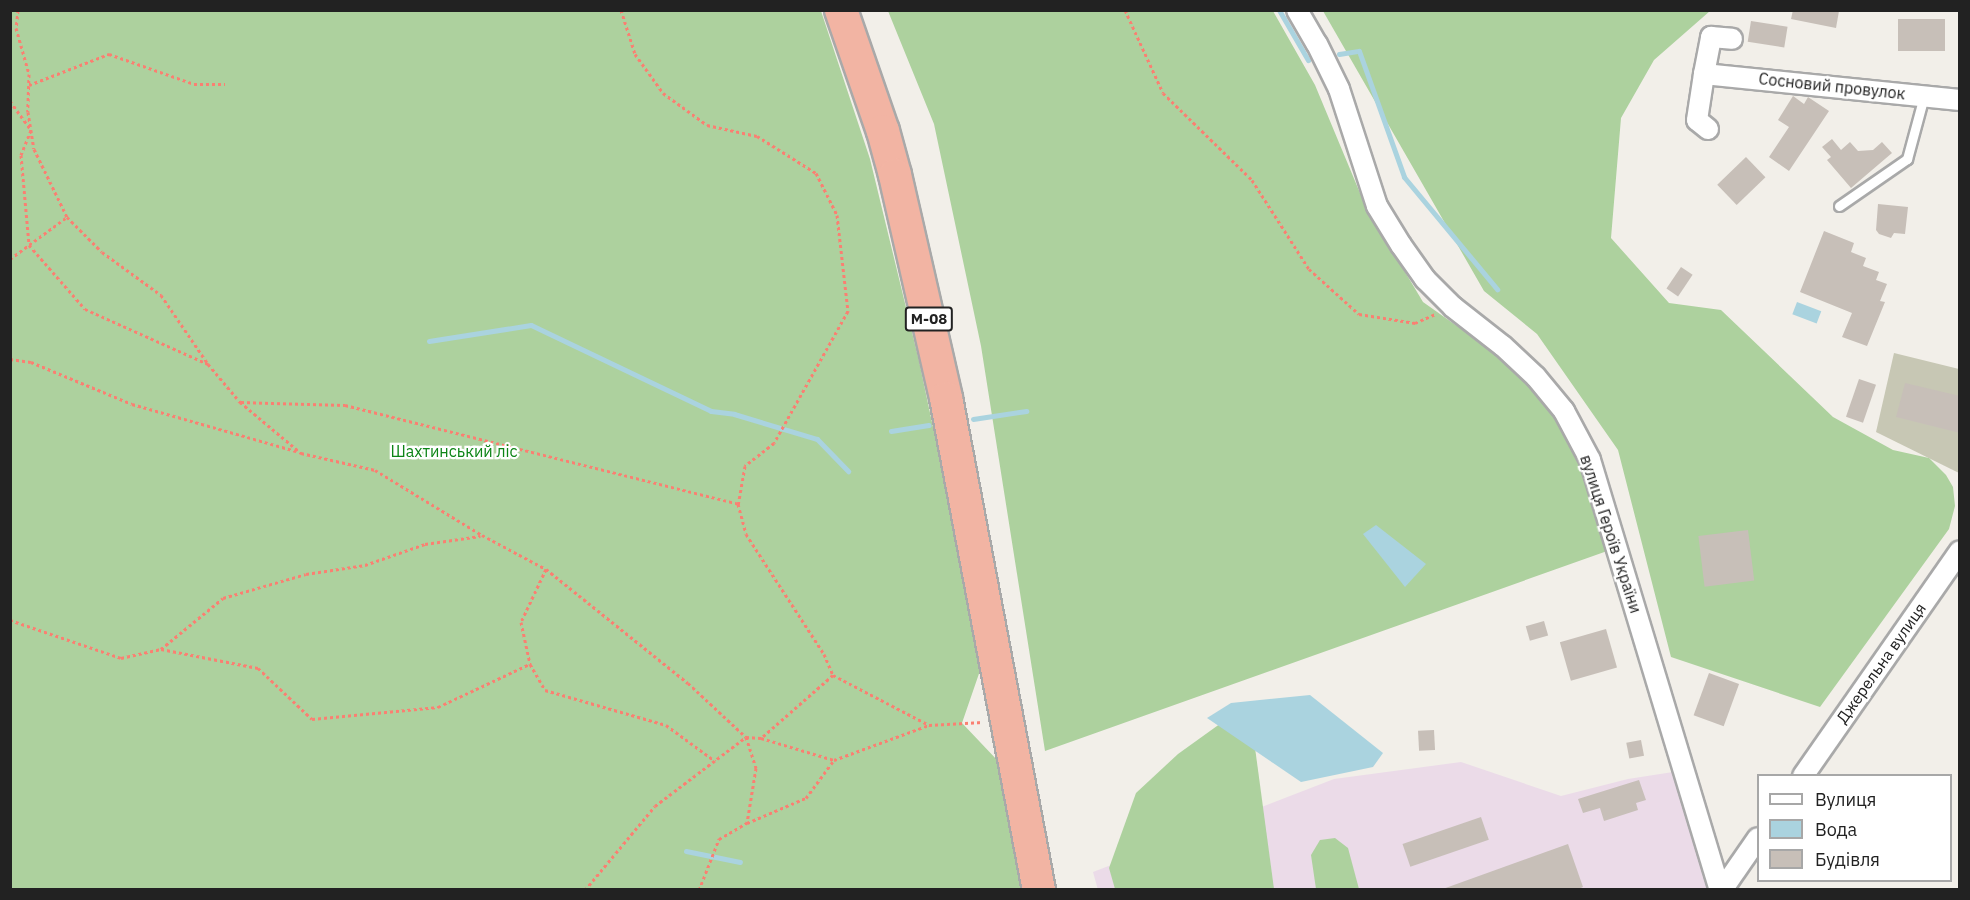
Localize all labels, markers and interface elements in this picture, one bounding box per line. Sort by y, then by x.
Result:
street label: Сосновий провулок [1758,69,1906,103]
road number: М-08 [904,307,954,331]
park label: Шахтинський ліс [390,441,518,461]
street label: вулиця Героїв України [1576,452,1646,616]
street label: Джерельна вулиця [1832,599,1930,727]
legend [1757,774,1952,882]
text: Вулиця [1815,788,1876,811]
text: Вода [1815,818,1857,841]
text: Будівля [1815,848,1880,871]

